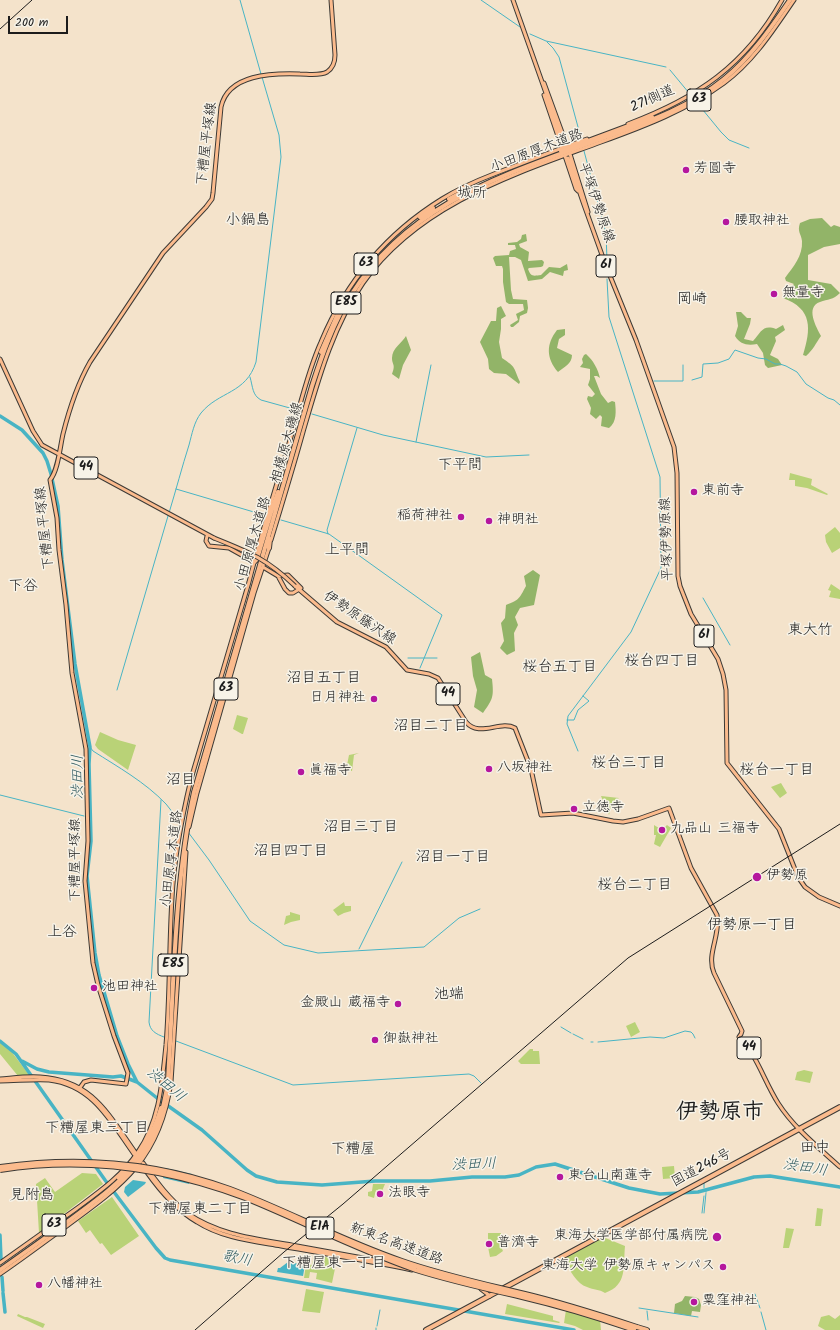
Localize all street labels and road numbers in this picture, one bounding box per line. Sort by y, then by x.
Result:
street label: 271側道 [628,83,678,117]
road number: 63 [687,89,711,111]
street label: 下糟屋平塚線 [195,101,221,187]
street label: 小田原厚木道路 [488,127,586,177]
street label: 平塚伊勢原線 [573,161,617,245]
road number: 63 [354,253,378,275]
road number: 61 [596,255,616,277]
road number: E85 [331,292,361,314]
street label: 相模原大磯線 [268,400,308,486]
road number: 44 [74,457,98,479]
street label: 下糟屋平塚線 [33,485,59,571]
street label: 小田原厚木道路 [232,495,276,593]
street label: 平塚伊勢原線 [658,497,678,581]
street label: 伊勢原藤沢線 [319,589,399,649]
road number: 61 [694,625,714,647]
road number: 63 [214,678,238,700]
road number: 44 [436,683,460,705]
street label: 小田原厚木道路 [159,809,187,909]
street label: 下糟屋平塚線 [69,818,85,902]
road number: E85 [158,954,188,976]
road number: 44 [737,1037,761,1059]
street label: 国道246号 [669,1146,735,1192]
road number: 63 [42,1214,66,1236]
road number: E1A [306,1217,334,1239]
street label: 新東名高速道路 [347,1220,445,1270]

